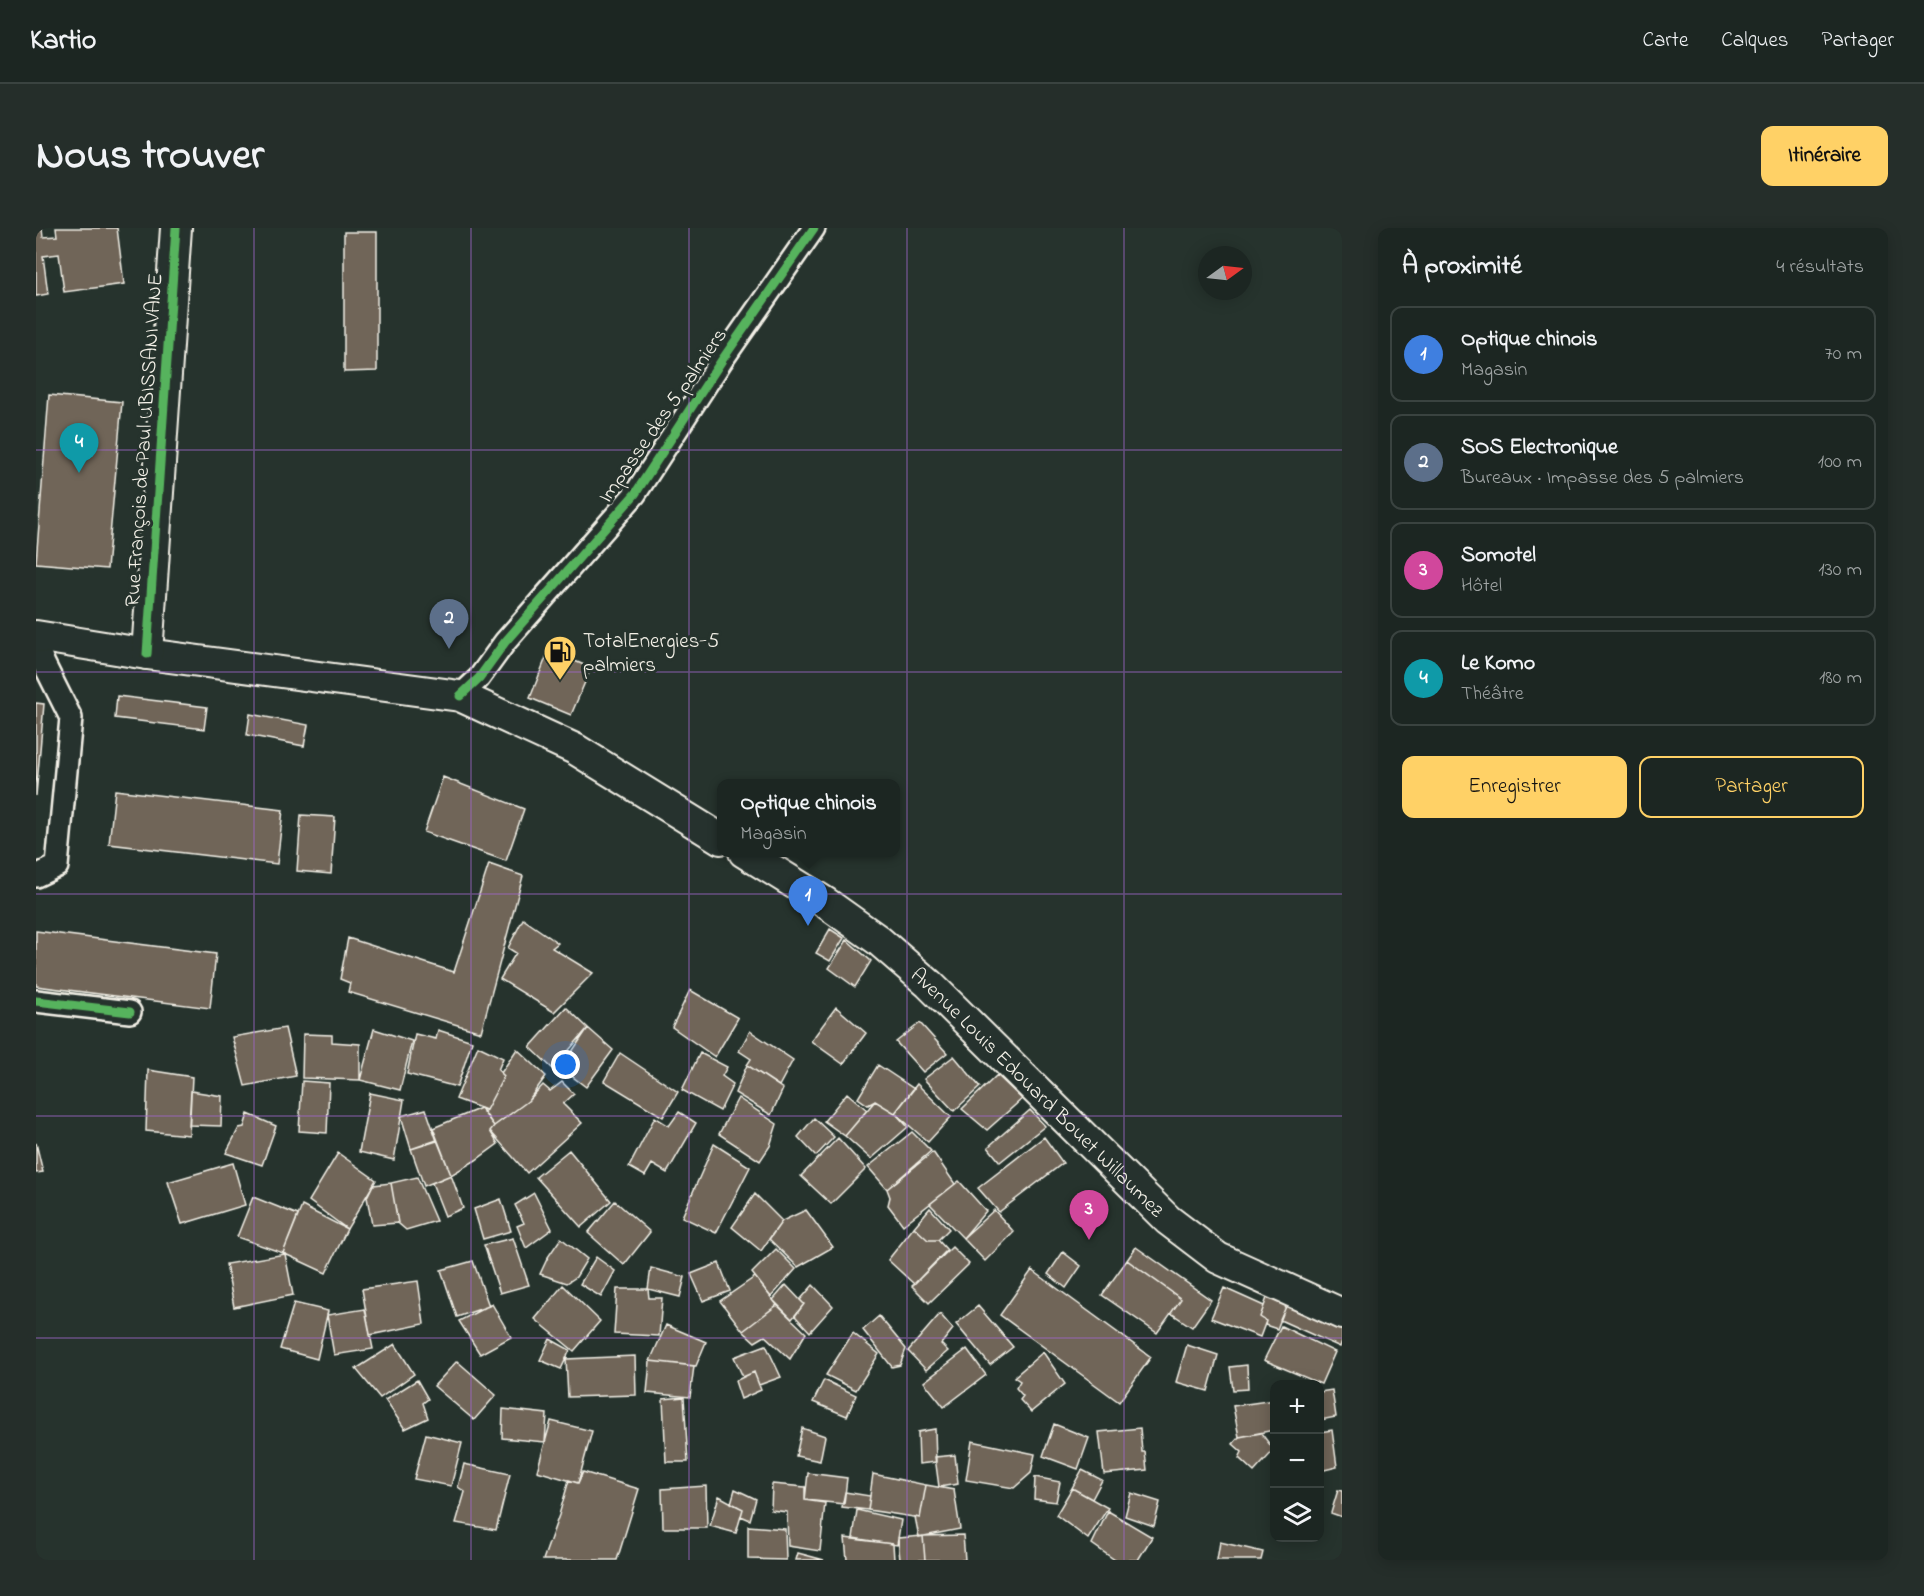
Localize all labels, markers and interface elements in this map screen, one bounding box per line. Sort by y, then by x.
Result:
text: Kartio [30,21,96,62]
text: Carte [1642,26,1688,56]
text: Calques [1721,26,1788,56]
text: Partager [1821,26,1894,56]
text: Nous trouver [36,126,264,187]
button: Itinéraire [1761,126,1888,186]
north arrow [1198,246,1252,300]
text: À proximité [1402,248,1522,286]
text: 4 résultats [1776,253,1864,282]
street label: Rue François de Paul UBISSANI VANE [118,272,172,608]
street label: Impasse des 5 palmiers [592,323,735,510]
text: Optique chinois [1461,324,1597,356]
text: 1 [1420,340,1427,369]
text: 70 m [1825,340,1862,369]
text: Magasin [1461,356,1527,385]
pin: 4 [60,424,99,473]
text: SOS Electronique [1461,432,1618,464]
text: 2 [1419,448,1428,477]
text: 100 m [1818,448,1862,477]
text: Bureaux · Impasse des 5 palmiers [1461,464,1744,493]
text: Somotel [1461,540,1536,572]
text: 3 [1419,556,1428,585]
text: 130 m [1818,556,1862,585]
text: Hôtel [1461,572,1502,601]
pin: 2 [430,600,468,649]
place label: TotalEnergies-5 palmiers [583,627,719,681]
fuel station icon: TotalEnergies-5 palmiers [542,634,578,681]
text: Le Komo [1461,648,1535,680]
text: 4 [1419,664,1428,693]
text: 180 m [1819,664,1862,693]
text: Théâtre [1461,680,1524,709]
button: Enregistrer [1402,756,1627,818]
button: Partager [1639,756,1864,818]
popup [717,779,900,857]
text: Optique chinois [740,788,877,820]
text: Magasin [740,820,807,849]
pin: 1 [788,876,828,926]
street label: Avenue Louis Edouard Bouet Willaumez [903,961,1170,1225]
your location [551,1050,580,1079]
pin: 3 [1070,1190,1108,1240]
map controls [1270,1380,1324,1542]
button: + [1270,1380,1324,1434]
button: − [1270,1434,1324,1488]
button: layers [1270,1488,1324,1542]

